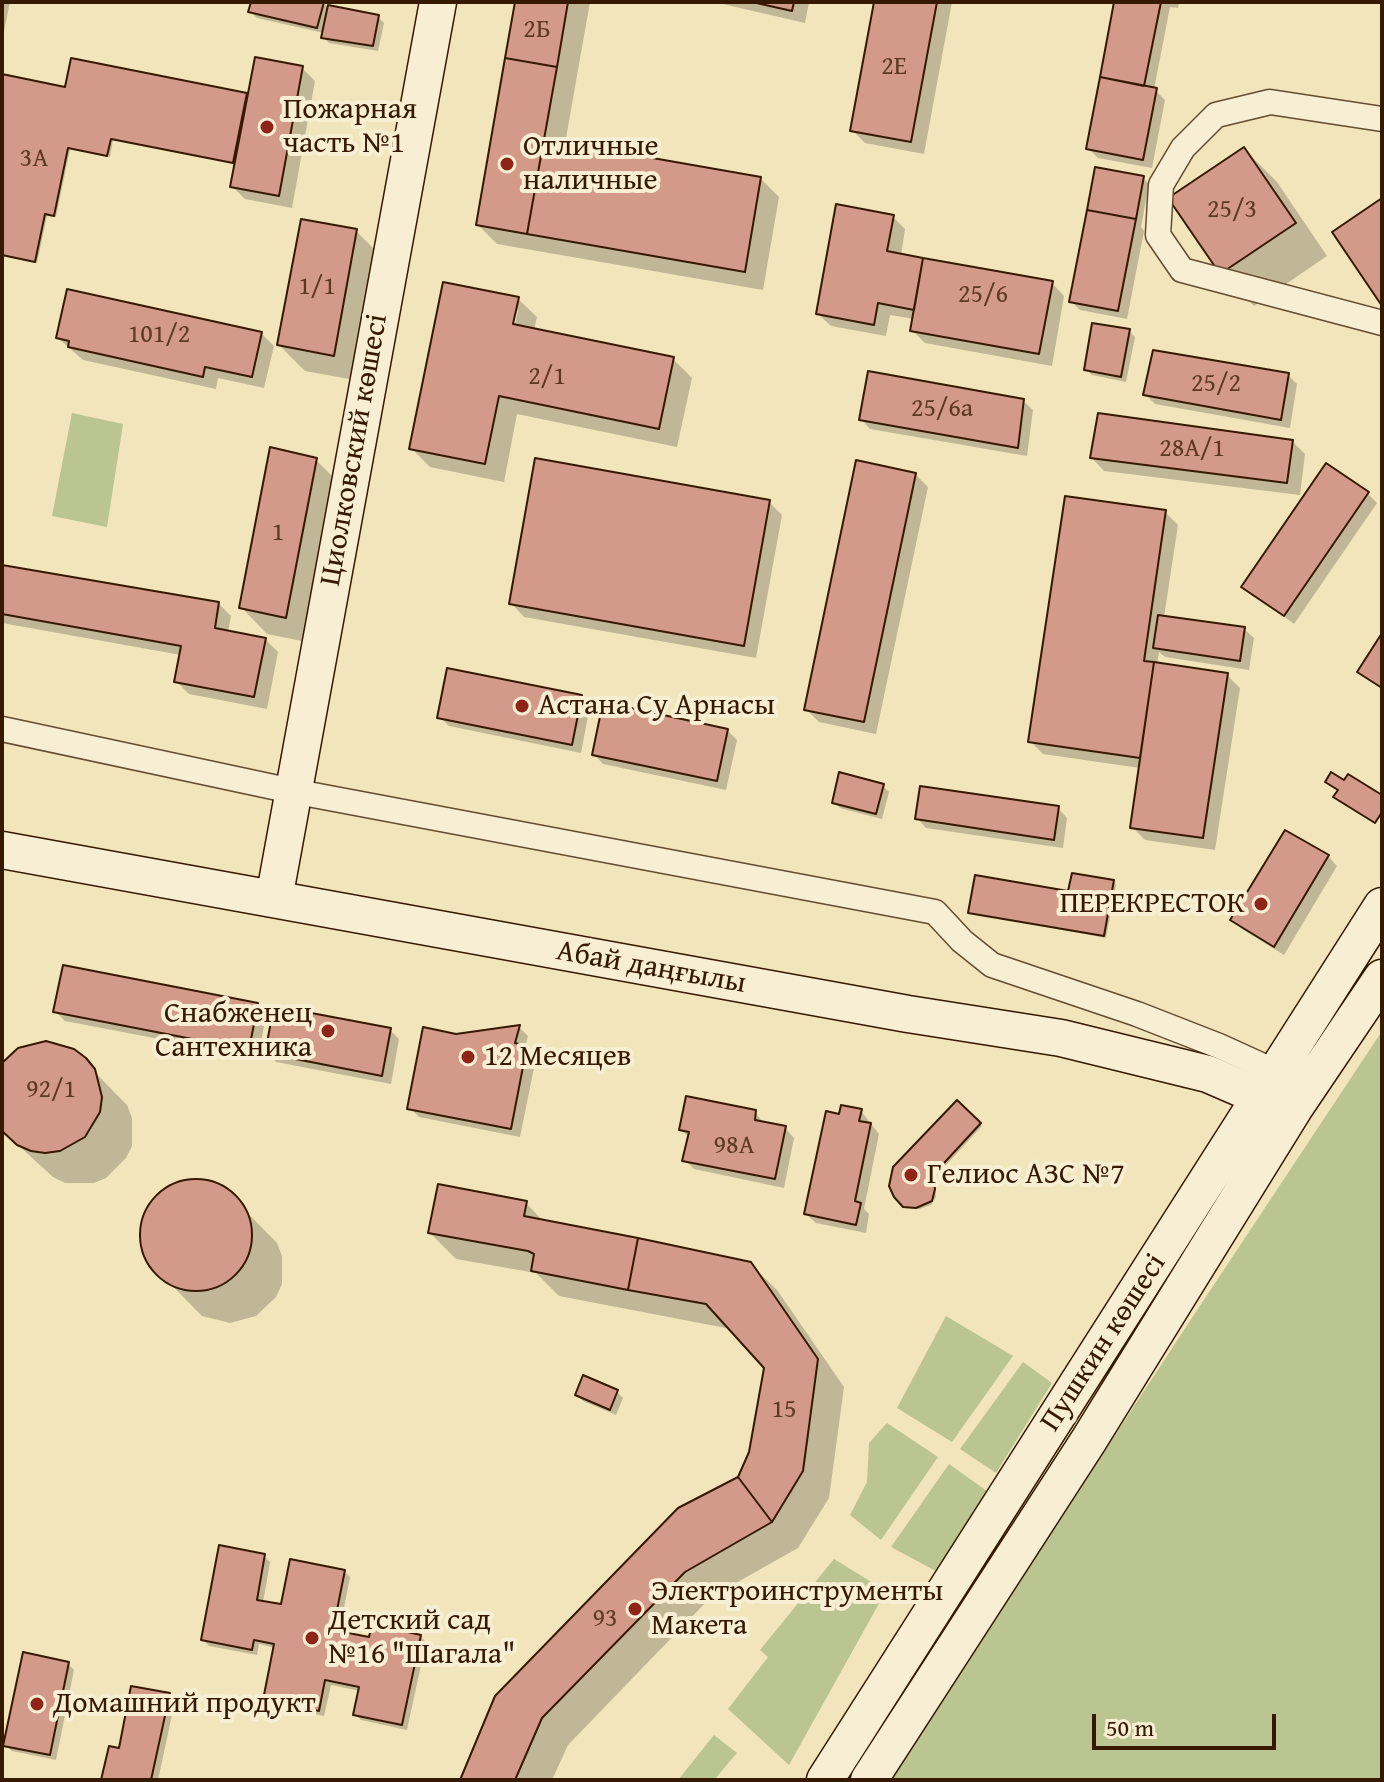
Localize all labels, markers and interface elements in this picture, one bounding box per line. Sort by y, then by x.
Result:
house number: 2Б [523,14,551,46]
house number: 2Е [881,51,907,83]
place label: Пожарная часть №1 [283,92,417,162]
marker: Пожарная часть №1 [258,118,276,136]
place label: Отличные наличные [523,129,659,200]
house number: 3А [20,143,48,175]
marker: Отличные наличные [498,155,516,173]
house number: 25/3 [1207,194,1257,226]
house number: 1/1 [298,271,336,303]
house number: 25/6 [958,279,1008,311]
street label: Циолковский көшесі [313,311,397,589]
house number: 101/2 [128,319,190,351]
house number: 2/1 [528,361,566,393]
house number: 25/2 [1191,368,1241,400]
house number: 25/6а [911,393,973,425]
house number: 28А/1 [1159,433,1225,465]
house number: 1 [272,517,284,549]
place label: Астана Су Арнасы [538,688,775,724]
marker: Астана Су Арнасы [513,697,531,715]
place label: ПЕРЕКРЕСТОК [1060,886,1245,922]
marker: ПЕРЕКРЕСТОК [1252,895,1270,913]
street label: Абай даңғылы [553,934,749,1002]
place label: Снабженец Сантехника [155,996,312,1066]
marker: Снабженец Сантехника [319,1022,337,1040]
place label: 12 Месяцев [484,1039,631,1075]
marker: 12 Месяцев [459,1048,477,1066]
house number: 92/1 [26,1074,76,1106]
house number: 98А [714,1130,754,1162]
place label: Гелиос АЗС №7 [927,1157,1125,1193]
marker: Гелиос АЗС №7 [902,1166,920,1184]
street label: Пушкин көшесі [1033,1247,1175,1439]
house number: 15 [771,1394,797,1426]
place label: Электроинструменты Макета [651,1574,943,1644]
marker: Электроинструменты Макета [626,1600,644,1618]
place label: Детский сад №16 "Шагала" [328,1603,515,1674]
house number: 93 [592,1603,618,1635]
marker: Детский сад №16 "Шагала" [303,1629,321,1647]
place label: Домашний продукт [53,1686,316,1722]
marker: Домашний продукт [28,1695,46,1713]
scale bar [1096,1698,1280,1748]
text: 50 m [1106,1710,1154,1745]

